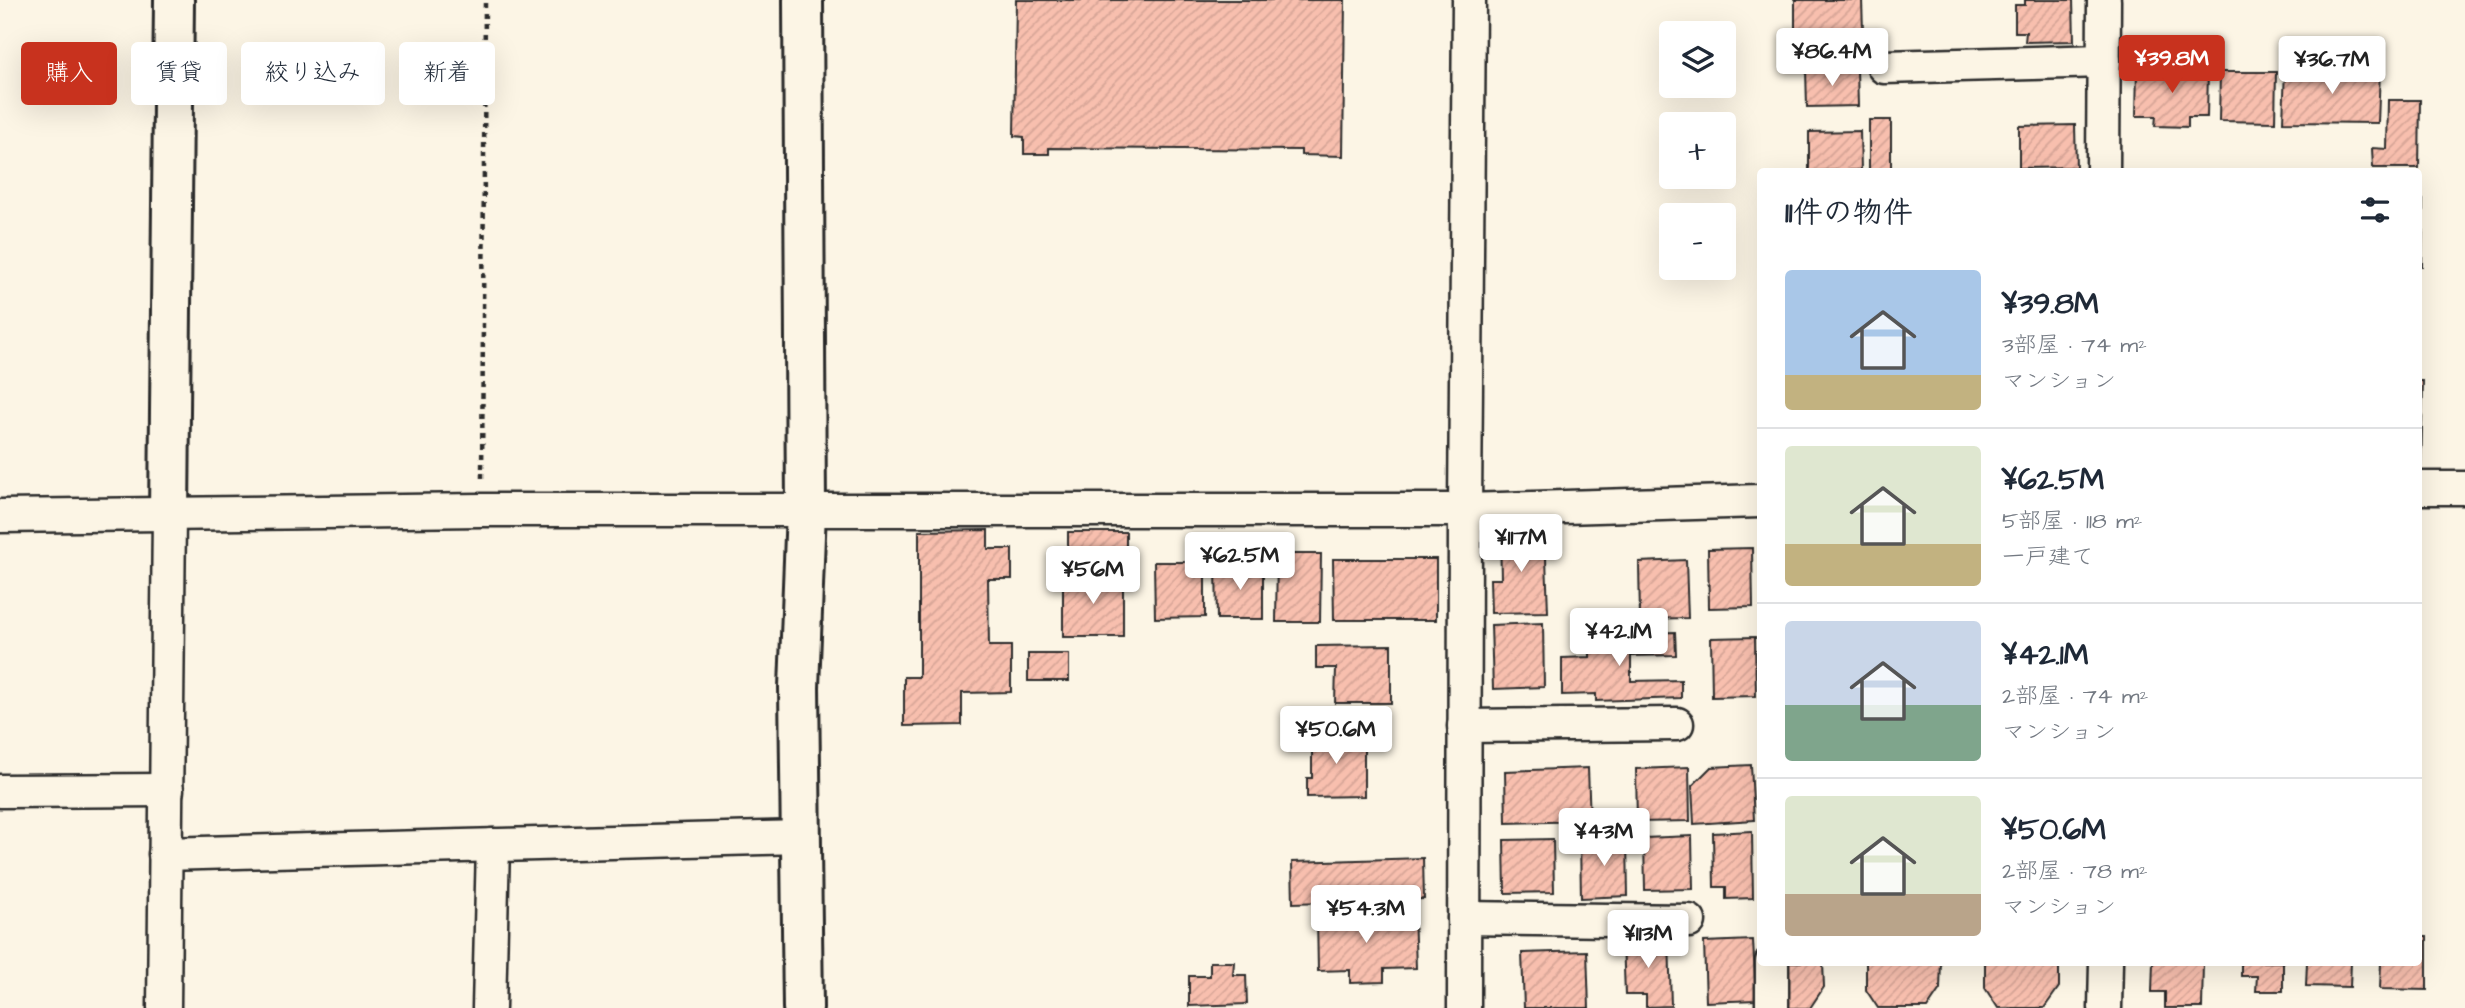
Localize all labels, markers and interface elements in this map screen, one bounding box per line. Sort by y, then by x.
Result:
map controls [1659,21,1736,280]
button: layers [1659,21,1736,98]
pin: ¥86.4M [1775,28,1889,88]
text: ¥86.4M [1792,35,1872,67]
pin: ¥39.8M [2115,36,2229,95]
pin: ¥36.7M [2275,36,2389,96]
chip: 購入 [21,42,117,105]
chip: 賃貸 [131,42,227,105]
chip: 絞り込み [241,42,385,105]
chip: 新着 [399,42,495,105]
text: ¥39.8M [2135,42,2209,74]
text: ¥36.7M [2295,43,2369,75]
button: + [1659,112,1736,189]
icon: filters [2356,191,2394,229]
text: 11件の物件 [1785,192,1913,234]
button: − [1659,203,1736,280]
text: ¥39.8M [2002,283,2099,325]
icon: home [1841,298,1925,382]
text: 3部屋 · 74 m² [2002,329,2147,361]
text: マンション [2002,365,2116,397]
text: ¥62.5M [2002,459,2104,501]
icon: home [1841,474,1925,558]
text: 5部屋 · 118 m² [2002,505,2142,537]
pin: ¥117M [1472,514,1570,574]
text: ¥117M [1495,521,1547,553]
pin: ¥62.5M [1183,532,1297,592]
text: ¥62.5M [1201,539,1279,571]
text: 一戸建て [2002,541,2094,573]
pin: ¥56M [1052,546,1134,606]
text: ¥56M [1062,553,1124,585]
pin: ¥42.1M [1562,608,1676,668]
text: ¥42.1M [1586,615,1652,647]
text: ¥42.1M [2002,634,2088,676]
icon: home [1841,649,1925,733]
text: 2部屋 · 74 m² [2002,680,2148,712]
pin: ¥50.6M [1279,706,1393,766]
text: ¥50.6M [1296,713,1376,745]
text: マンション [2002,716,2116,748]
pin: ¥43M [1563,808,1645,868]
text: ¥50.6M [2002,809,2106,851]
text: ¥43M [1575,815,1633,847]
icon: home [1841,824,1925,908]
text: 2部屋 · 78 m² [2002,855,2148,887]
pin: ¥54.3M [1309,886,1423,945]
text: マンション [2002,891,2116,923]
text: ¥54.3M [1327,892,1405,924]
pin: ¥113M [1599,911,1697,970]
text: ¥113M [1624,917,1672,949]

